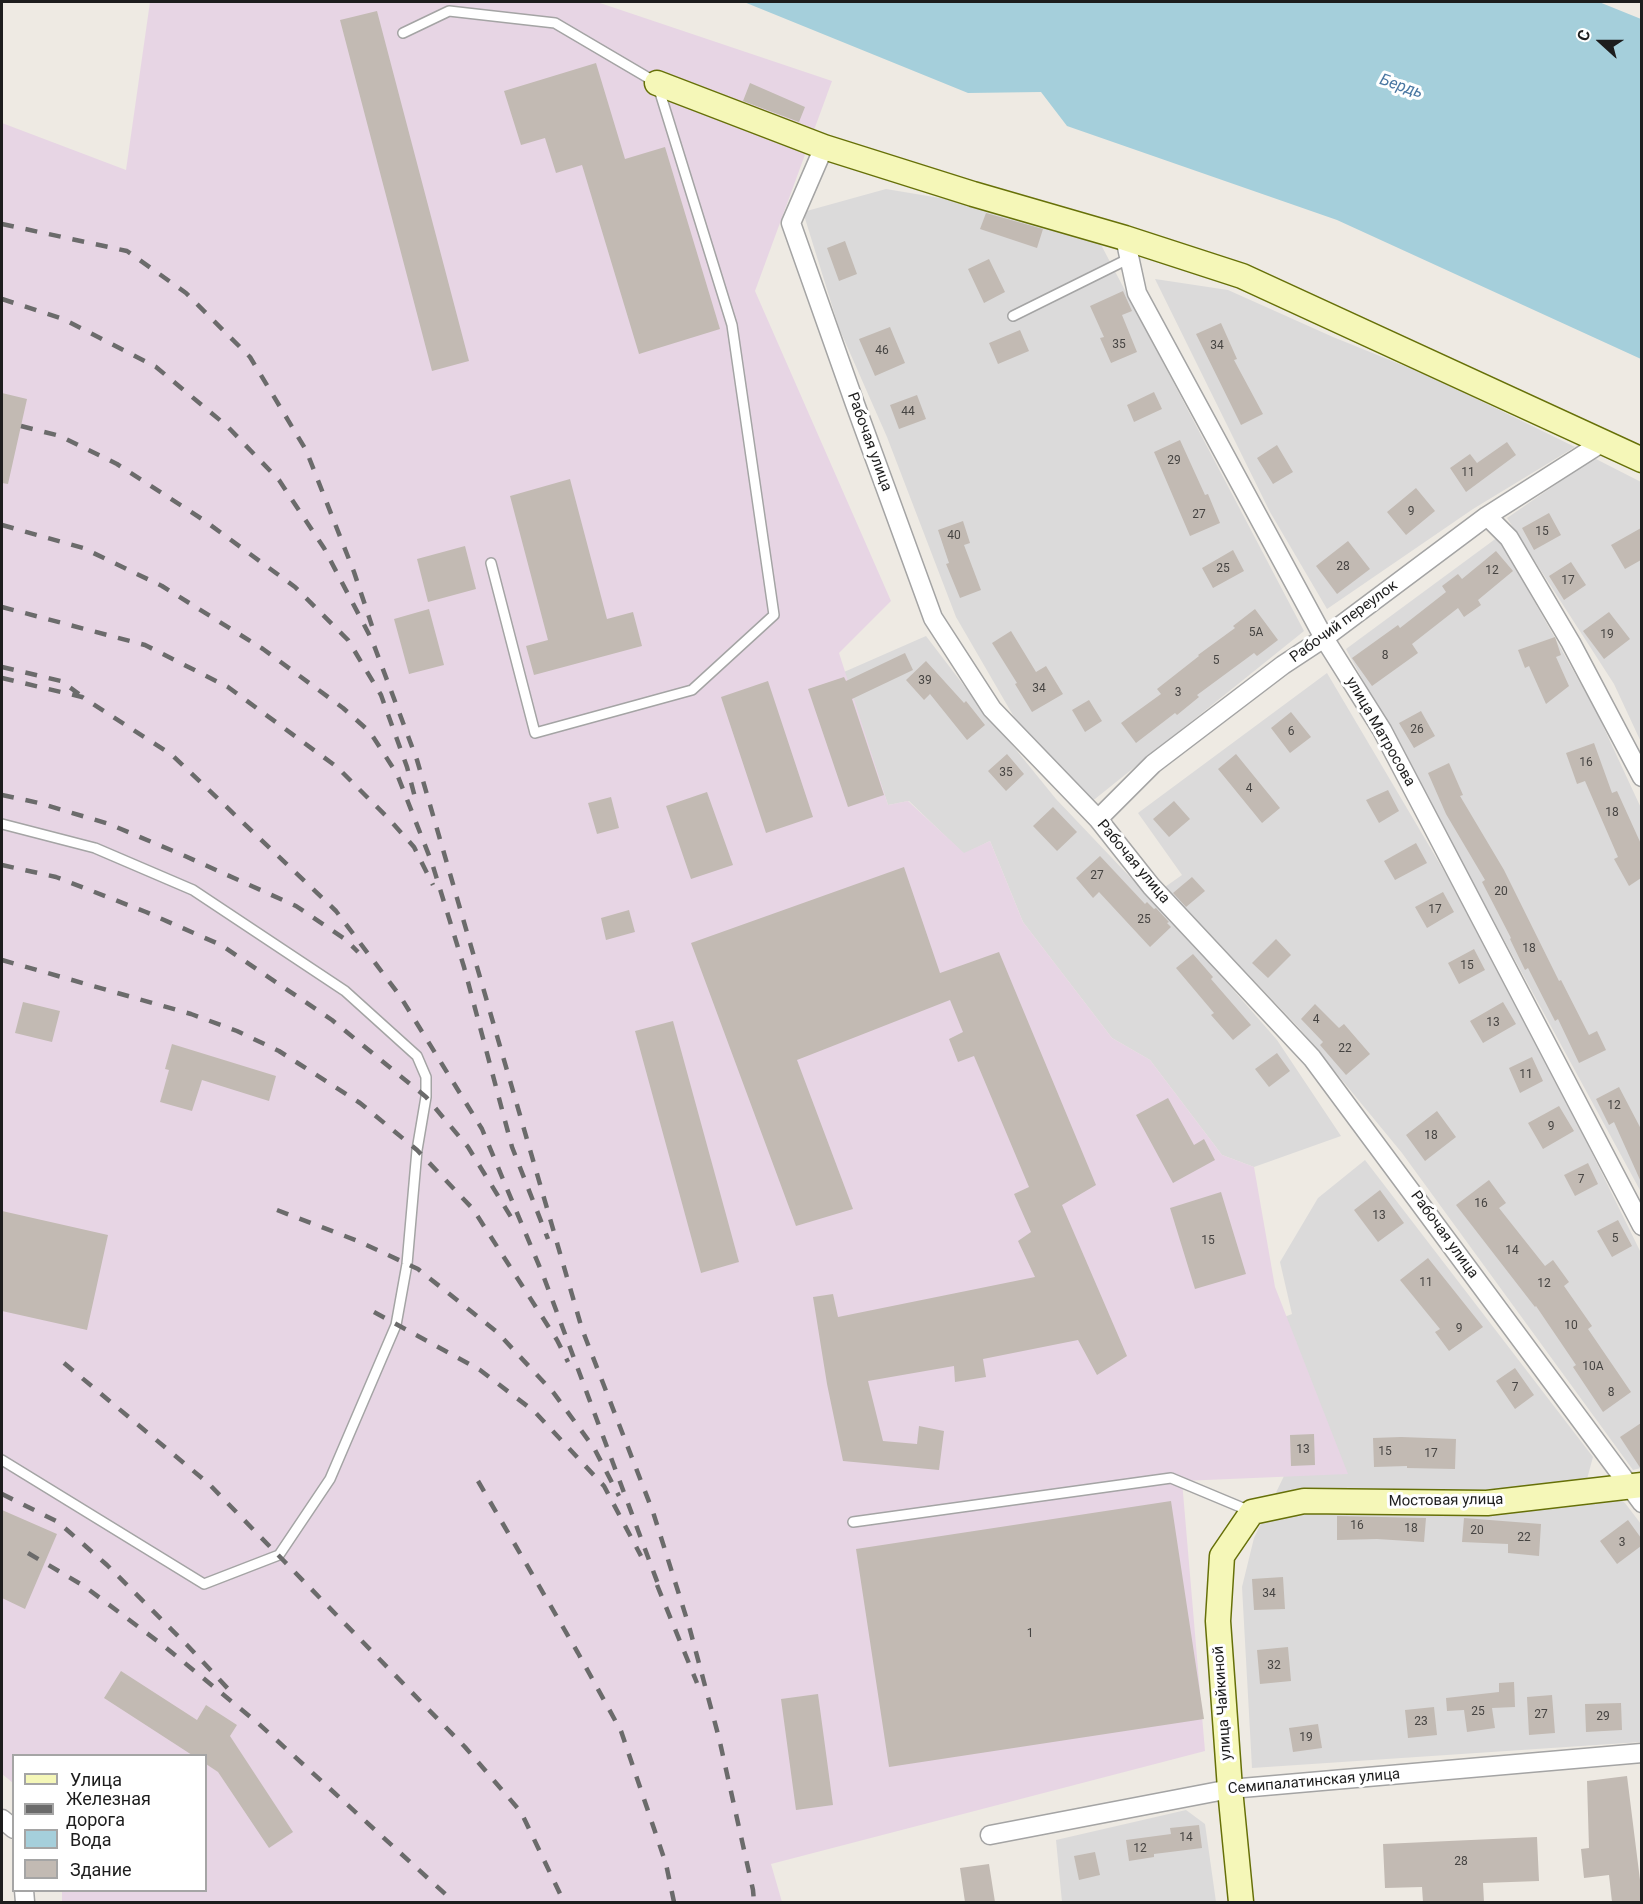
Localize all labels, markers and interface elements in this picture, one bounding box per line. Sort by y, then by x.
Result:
north arrow [1571,12,1631,72]
text: С [1573,27,1594,44]
water label: Бердь [1377,71,1425,103]
house number: 35 [1112,338,1126,352]
house number: 34 [1210,339,1224,353]
house number: 46 [875,344,889,358]
street label: Рабочая улица [843,390,895,494]
house number: 44 [901,405,915,419]
house number: 29 [1167,454,1181,468]
house number: 11 [1461,466,1475,480]
house number: 9 [1408,505,1414,519]
house number: 27 [1192,508,1206,522]
house number: 15 [1535,525,1549,539]
house number: 40 [947,529,961,543]
house number: 28 [1336,560,1350,574]
house number: 25 [1216,562,1230,576]
house number: 12 [1485,564,1499,578]
house number: 17 [1561,574,1575,588]
street label: Рабочий переулок [1287,577,1401,667]
house number: 5А [1249,626,1263,640]
house number: 19 [1600,628,1614,642]
house number: 8 [1382,649,1388,663]
house number: 5 [1213,654,1219,668]
house number: 39 [918,674,932,688]
street label: улица Матросова [1341,674,1419,790]
house number: 34 [1032,682,1046,696]
house number: 3 [1175,686,1181,700]
house number: 26 [1410,723,1424,737]
house number: 6 [1288,725,1294,739]
house number: 16 [1579,756,1593,770]
house number: 35 [999,766,1013,780]
house number: 4 [1246,782,1252,796]
house number: 18 [1605,806,1619,820]
street label: Рабочая улица [1093,816,1173,908]
house number: 27 [1090,869,1104,883]
house number: 20 [1494,885,1508,899]
house number: 17 [1428,903,1442,917]
house number: 25 [1137,913,1151,927]
house number: 18 [1522,942,1536,956]
house number: 15 [1460,959,1474,973]
house number: 4 [1313,1013,1319,1027]
house number: 13 [1486,1016,1500,1030]
house number: 22 [1338,1042,1352,1056]
house number: 11 [1519,1068,1533,1082]
house number: 12 [1607,1099,1621,1113]
house number: 9 [1548,1120,1554,1134]
house number: 18 [1424,1129,1438,1143]
house number: 7 [1578,1173,1584,1187]
street label: Рабочая улица [1406,1188,1482,1282]
house number: 16 [1474,1197,1488,1211]
house number: 13 [1372,1209,1386,1223]
house number: 5 [1612,1232,1618,1246]
house number: 15 [1201,1234,1215,1248]
house number: 14 [1505,1244,1519,1258]
house number: 11 [1419,1276,1433,1290]
house number: 12 [1537,1277,1551,1291]
house number: 10 [1564,1319,1578,1333]
house number: 9 [1456,1322,1462,1336]
house number: 10А [1582,1360,1604,1374]
house number: 7 [1512,1381,1518,1395]
house number: 8 [1608,1386,1614,1400]
house number: 13 [1296,1443,1310,1457]
house number: 15 [1378,1445,1392,1459]
house number: 17 [1424,1447,1438,1461]
street label: Мостовая улица [1388,1491,1504,1511]
house number: 16 [1350,1519,1364,1533]
house number: 18 [1404,1522,1418,1536]
house number: 20 [1470,1524,1484,1538]
house number: 22 [1517,1531,1531,1545]
house number: 3 [1619,1536,1625,1550]
house number: 34 [1262,1587,1276,1601]
house number: 1 [1027,1627,1033,1641]
street label: улица Чайкиной [1210,1645,1236,1761]
house number: 32 [1267,1659,1281,1673]
house number: 25 [1471,1705,1485,1719]
house number: 27 [1534,1708,1548,1722]
house number: 29 [1596,1710,1610,1724]
house number: 23 [1414,1715,1428,1729]
house number: 19 [1299,1731,1313,1745]
legend [12,1754,207,1892]
street label: Семипалатинская улица [1227,1766,1401,1798]
text: Улица [70,1769,122,1790]
text: Железная дорога [66,1788,151,1830]
text: Вода [70,1829,112,1850]
house number: 14 [1179,1831,1193,1845]
house number: 12 [1133,1842,1147,1856]
house number: 28 [1454,1855,1468,1869]
text: Здание [70,1859,132,1880]

